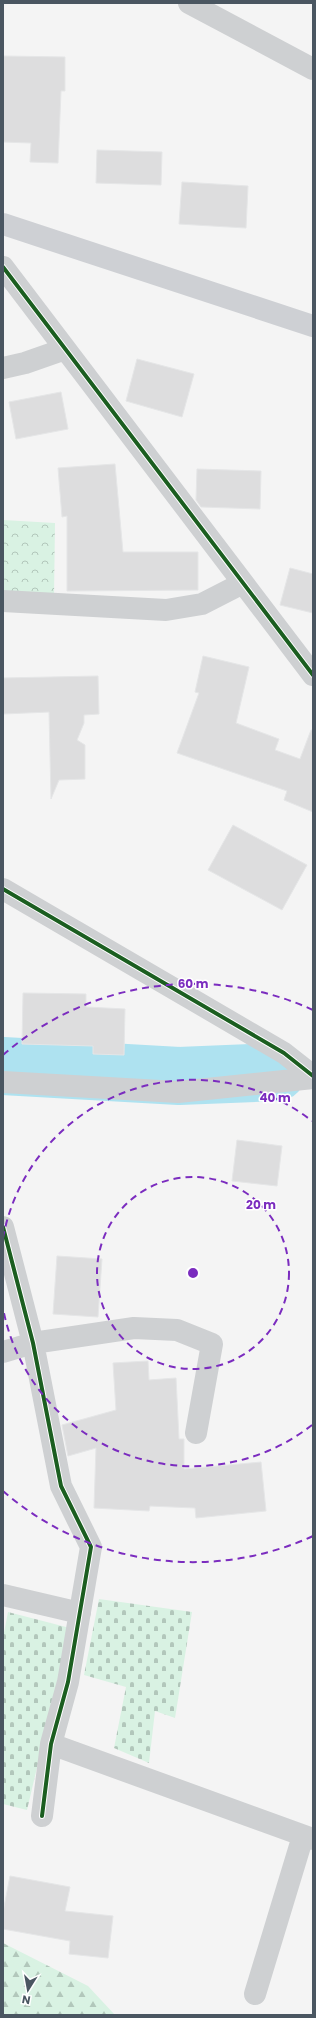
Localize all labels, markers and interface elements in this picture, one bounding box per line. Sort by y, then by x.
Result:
text: 60 m [178,975,209,992]
text: 40 m [259,1089,291,1106]
text: 20 m [246,1196,276,1213]
centre of rings [186,1266,200,1280]
north arrow [8,1970,48,2010]
text: N [21,1991,32,2008]

